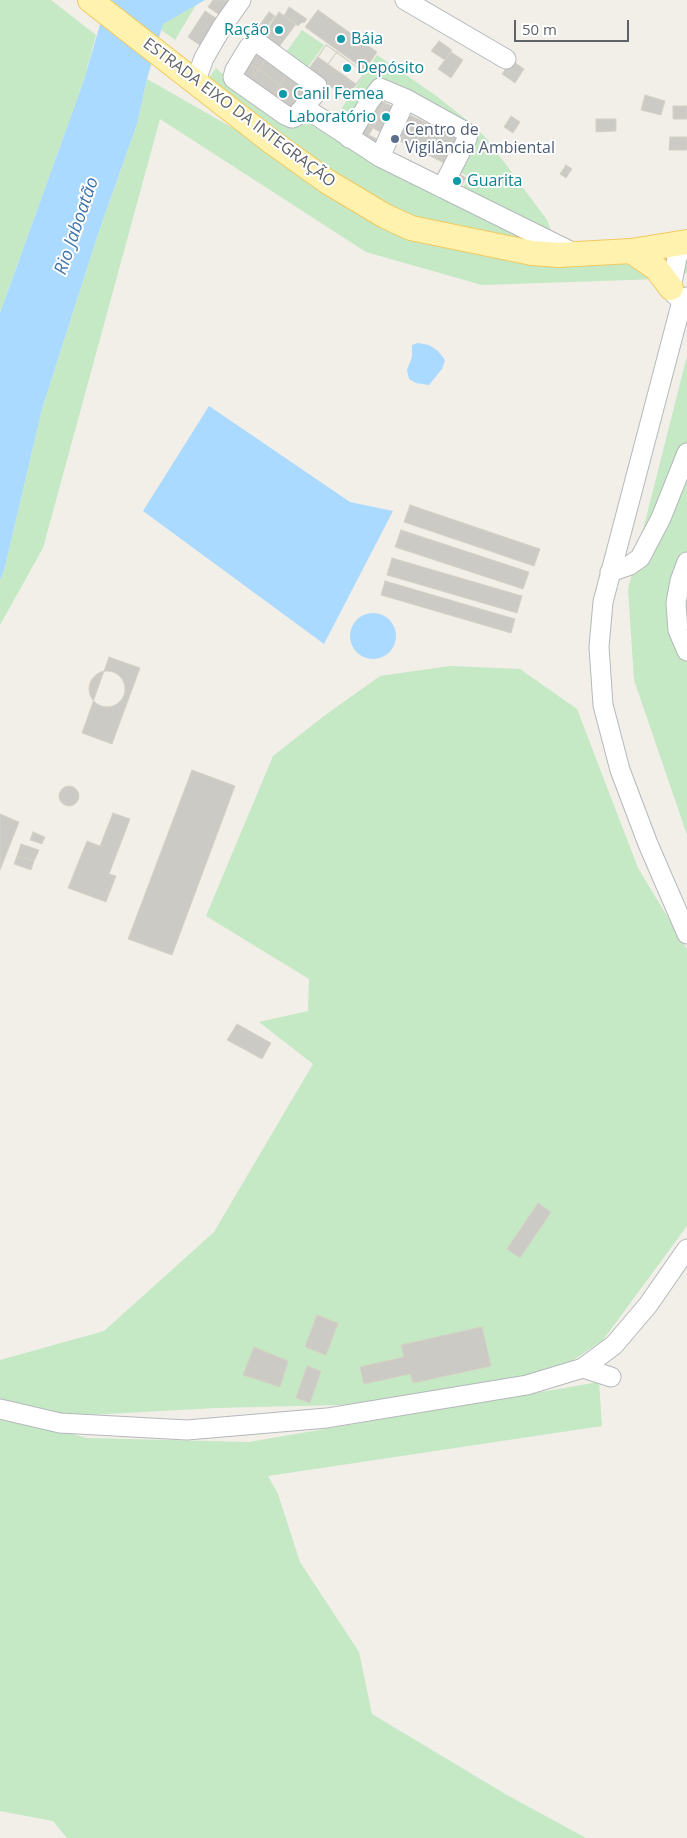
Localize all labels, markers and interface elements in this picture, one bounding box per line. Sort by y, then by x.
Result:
scale bar [517,10,632,42]
text: 50 m [522,19,557,39]
place label: Ração [224,20,269,40]
marker: Ração [273,24,285,36]
place label: Báia [351,29,383,49]
marker: Báia [335,33,347,45]
street label: ESTRADA EIXO DA INTEGRAÇÃO [139,34,339,192]
place label: Depósito [357,58,424,78]
marker: Depósito [341,62,353,74]
place label: Canil Femea [293,84,384,104]
marker: Canil Femea [277,88,289,100]
place label: Laboratório [288,107,376,127]
marker: Laboratório [380,111,392,123]
place label: Centro de Vigilância Ambiental [405,120,555,158]
marker: Centro de Vigilância Ambiental [389,133,401,145]
place label: Guarita [467,171,523,191]
water label: Rio Jaboatão [50,174,104,278]
marker: Guarita [451,175,463,187]

